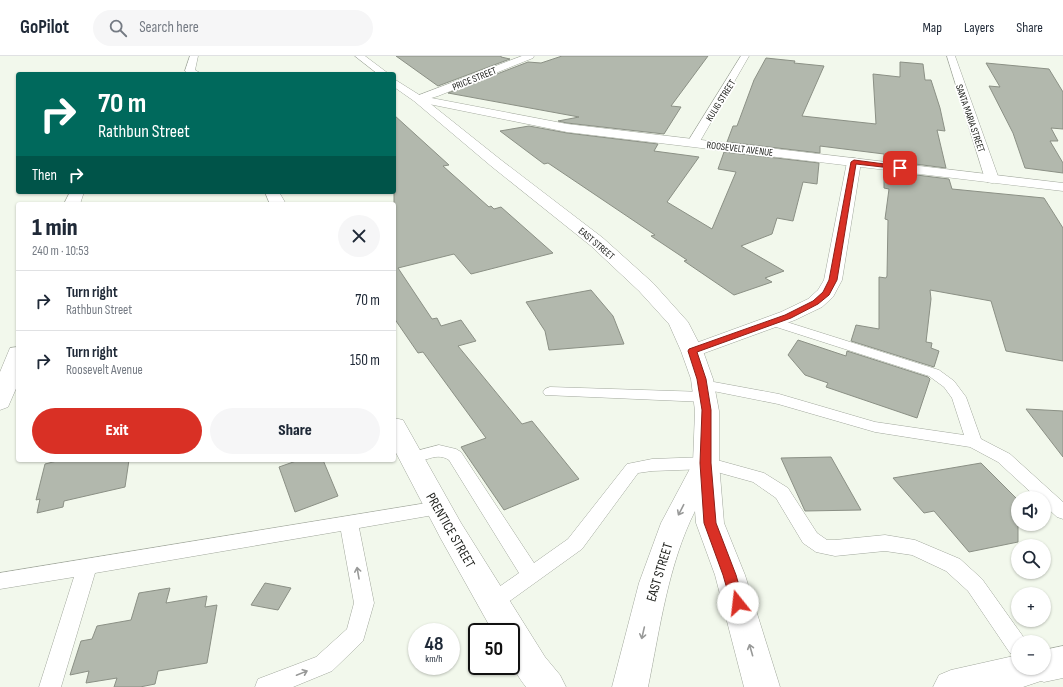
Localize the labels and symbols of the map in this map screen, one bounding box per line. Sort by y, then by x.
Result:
street label: PRICE STREET [451,65,498,93]
street label: KULIG STREET [703,77,738,124]
street label: SANTA MARIA STREET [953,83,987,154]
street label: ROOSEVELT AVENUE [706,139,774,159]
pin [883,151,917,185]
street label: EAST STREET [576,225,617,262]
street label: PRENTICE STREET [422,490,479,571]
one-way arrow [677,504,685,516]
street label: EAST STREET [642,540,677,604]
one-way arrow [354,567,362,580]
position arrow [717,582,759,624]
speed limit sign: 50 [468,623,520,675]
one-way arrow [638,627,646,640]
one-way arrow [747,643,754,656]
one-way arrow [295,668,307,676]

